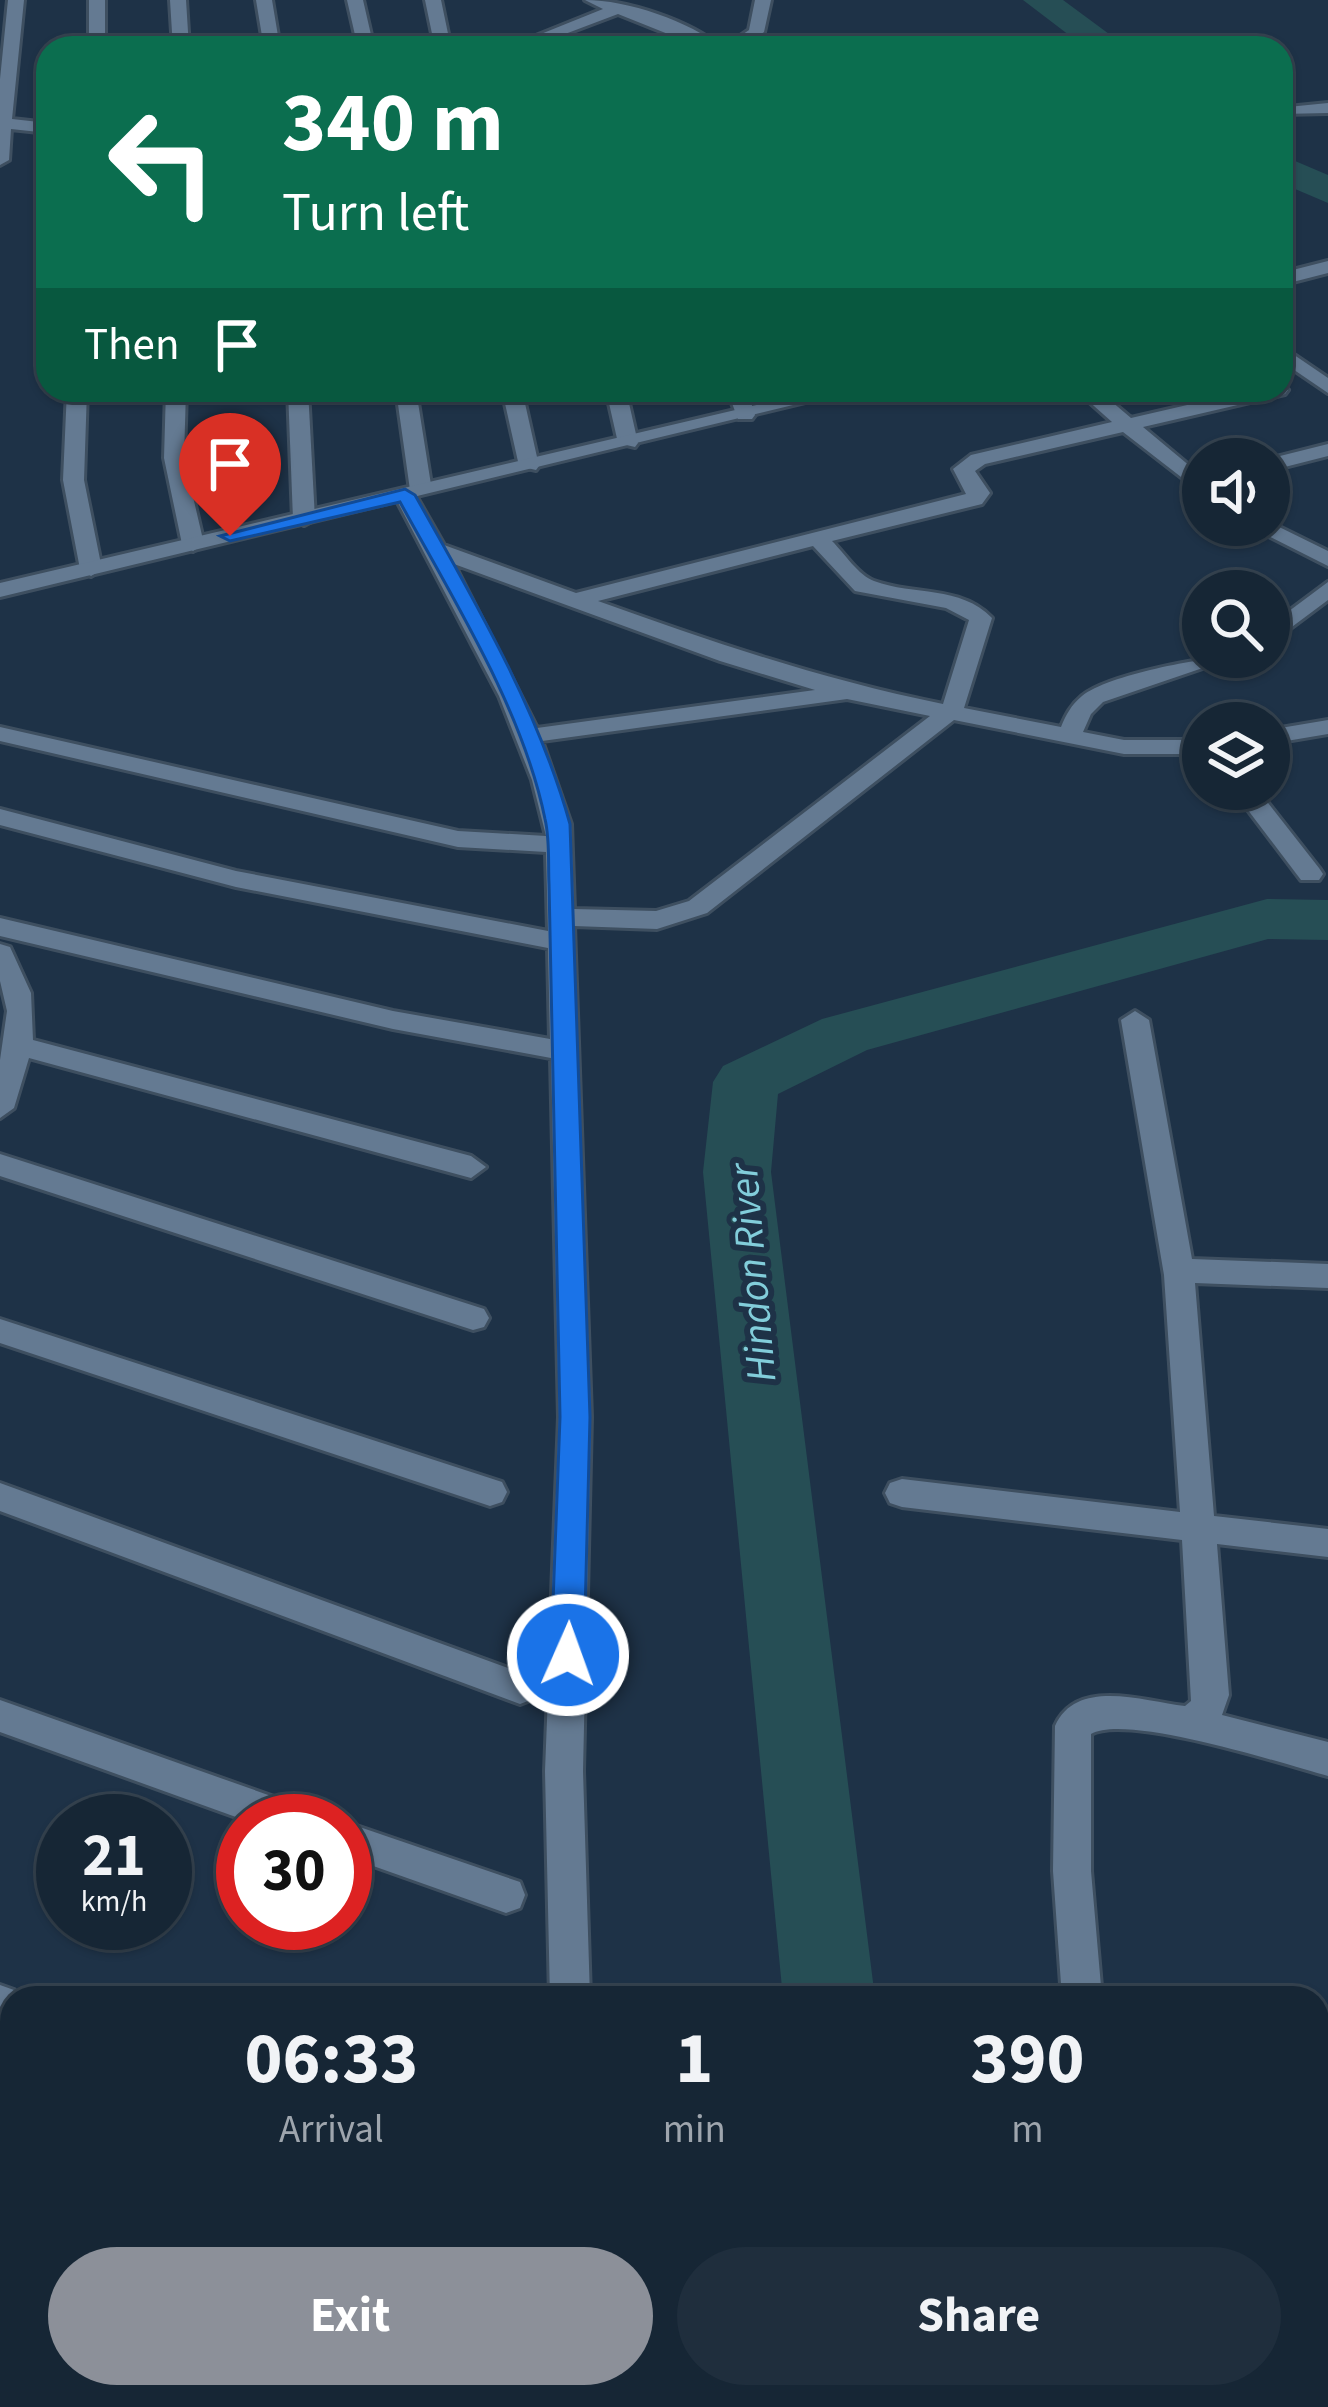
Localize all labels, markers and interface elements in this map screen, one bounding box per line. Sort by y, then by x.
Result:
text: 340 m [282,64,504,184]
icon: left [84,84,240,240]
text: Turn left [282,175,469,252]
icon: arrive [204,312,270,378]
text: Then [84,313,180,377]
pin [179,413,281,536]
icon: arrive [197,431,263,497]
map controls [1182,438,1290,810]
button: sound [1182,438,1290,546]
button: search [1182,570,1290,678]
button: layers [1182,702,1290,810]
water label: Hindon River [713,1159,792,1385]
position arrow [505,1592,631,1718]
speed limit sign: 30 [216,1794,372,1950]
text: 21 [82,1814,146,1899]
text: km/h [81,1880,147,1923]
text: 06:33 [245,2008,418,2111]
text: 1 [675,2008,713,2111]
text: 390 [970,2008,1085,2111]
text: Arrival [279,2102,384,2158]
text: min [663,2102,726,2158]
text: m [1011,2102,1044,2158]
button: Exit [48,2247,653,2385]
button: Share [677,2247,1281,2385]

